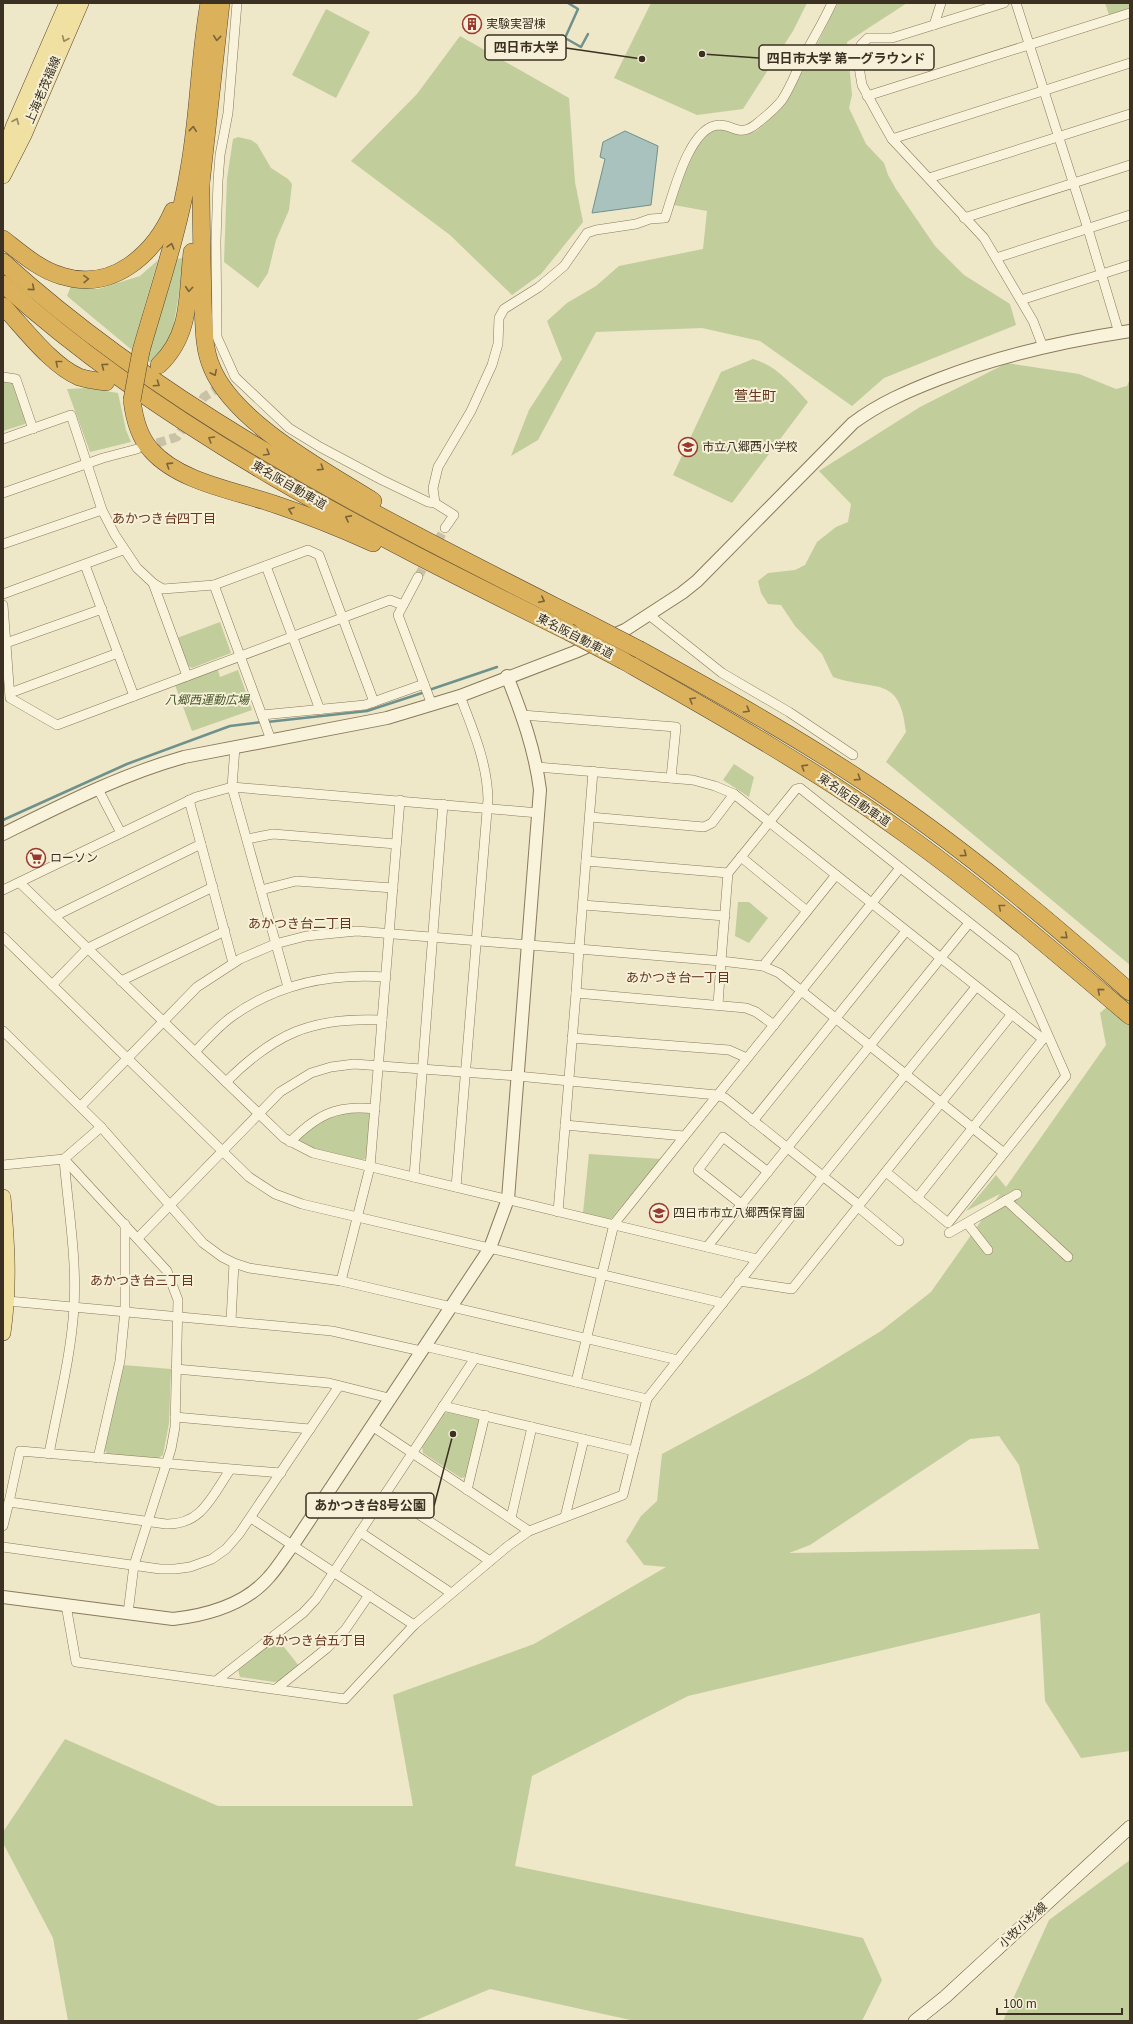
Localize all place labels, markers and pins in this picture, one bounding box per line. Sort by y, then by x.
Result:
building icon: 実験実習棟 [461,13,483,35]
place label: 実験実習棟 [486,14,546,31]
callout: 四日市大学 [485,35,566,60]
callout: 四日市大学 第一グラウンド [759,45,934,70]
school or university icon: 市立八郷西小学校 [677,436,699,458]
place label: 市立八郷西小学校 [702,437,798,454]
supermarket icon: ローソン [25,847,47,869]
place label: ローソン [50,848,98,865]
school or university icon: 四日市市立八郷西保育園 [648,1202,670,1224]
place label: 四日市市立八郷西保育園 [673,1203,805,1220]
callout: あかつき台8号公園 [306,1493,434,1518]

